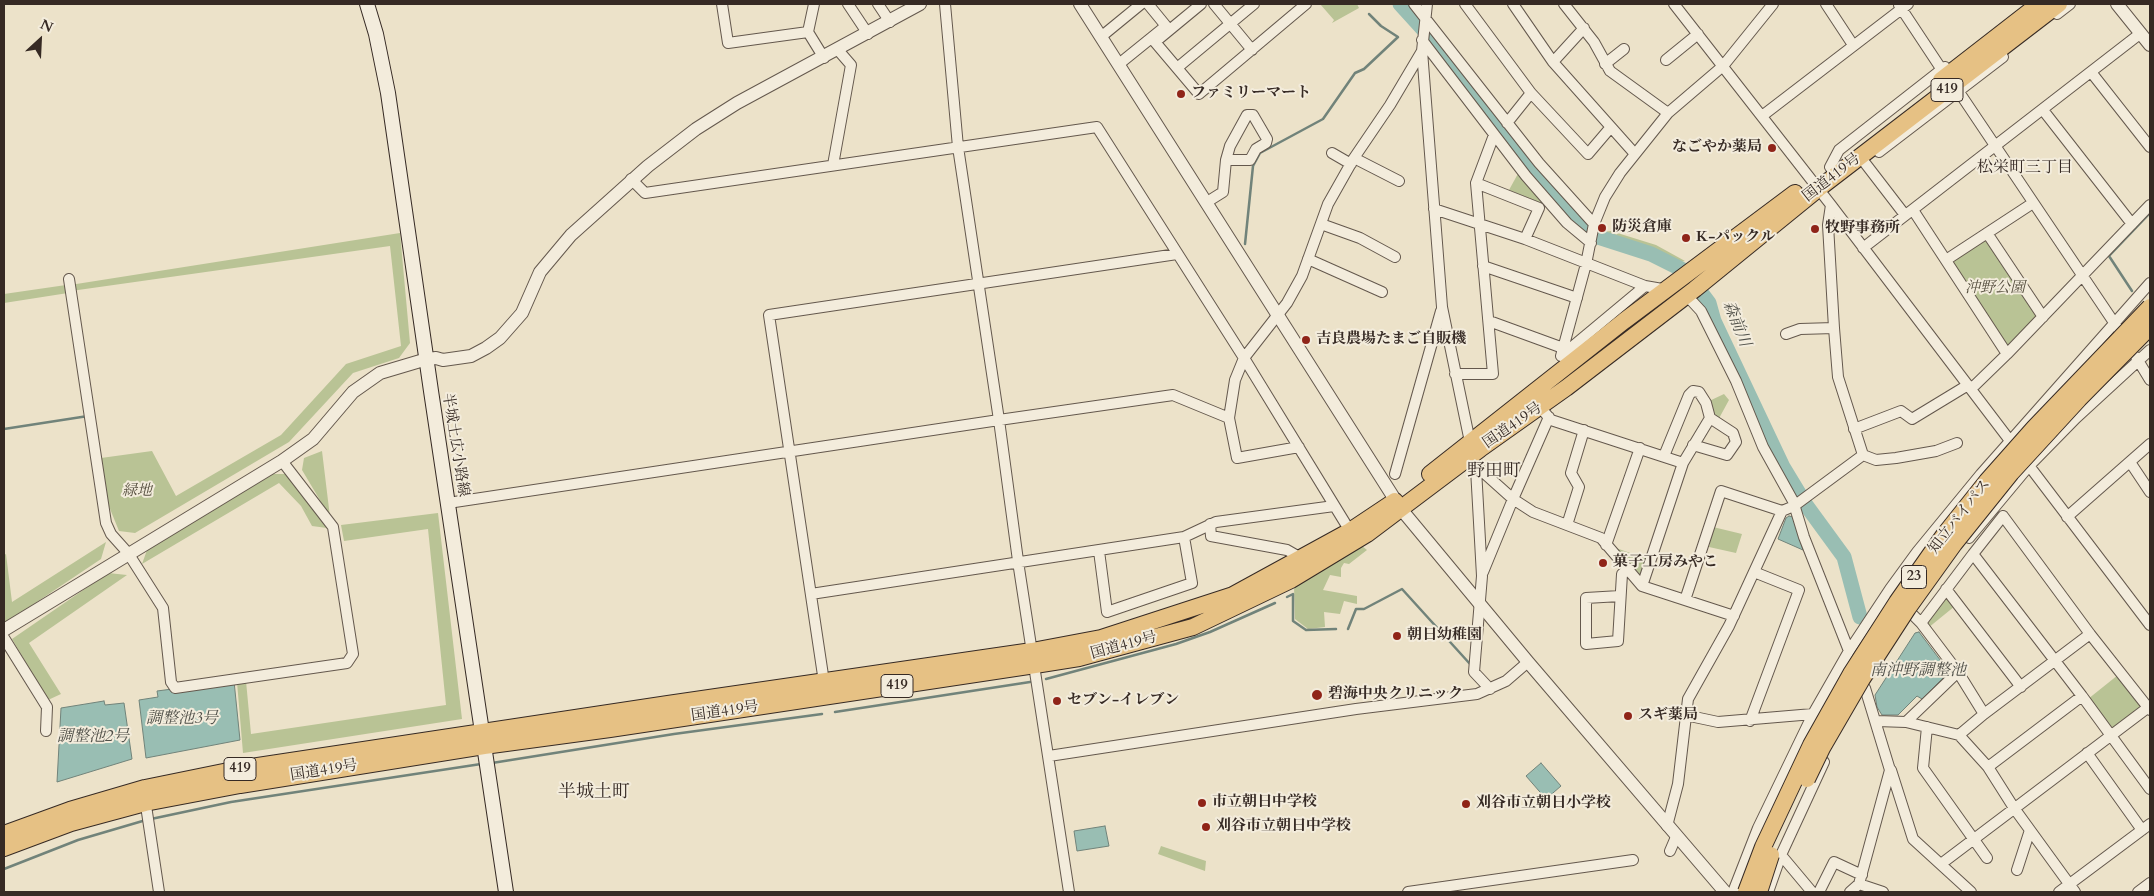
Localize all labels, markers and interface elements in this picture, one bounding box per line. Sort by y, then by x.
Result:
north arrow [15,15,65,65]
text: N [37,15,56,37]
road number: 419 [1931,78,1963,102]
place label: ファミリーマート [1191,85,1311,103]
marker: ファミリーマート [1175,88,1187,100]
place label: なごやか薬局 [1672,139,1762,157]
marker: なごやか薬局 [1766,142,1778,154]
street label: 国道419号 [1800,150,1864,206]
district label: 松栄町三丁目 [1977,158,2073,178]
place label: 防災倉庫 [1612,219,1672,237]
place label: 牧野事務所 [1825,220,1900,238]
marker: 防災倉庫 [1596,222,1608,234]
marker: 牧野事務所 [1809,223,1821,235]
place label: K-パックル [1696,229,1775,247]
marker: K-パックル [1680,232,1692,244]
park label: 沖野公園 [1965,280,2025,298]
water label: 森前川 [1718,298,1754,350]
place label: 吉良農場たまご自販機 [1316,331,1466,349]
marker: 吉良農場たまご自販機 [1300,334,1312,346]
street label: 半城土広小路線 [438,392,472,498]
street label: 国道419号 [1480,399,1546,453]
district label: 野田町 [1467,461,1521,483]
street label: 知立バイパス [1925,476,1995,558]
park label: 緑地 [122,483,152,501]
place label: 菓子工房みやこ [1613,554,1718,572]
marker: 菓子工房みやこ [1597,557,1609,569]
road number: 23 [1902,566,1926,588]
place label: 朝日幼稚園 [1407,627,1482,645]
street label: 国道419号 [1089,629,1159,663]
marker: 朝日幼稚園 [1391,630,1403,642]
water label: 南沖野調整池 [1870,661,1966,681]
road number: 419 [881,674,913,698]
place label: 碧海中央クリニック [1328,686,1463,704]
marker: 碧海中央クリニック [1310,688,1324,702]
place label: セブン-イレブン [1067,692,1179,710]
marker: セブン-イレブン [1051,695,1063,707]
street label: 国道419号 [690,698,760,726]
place label: スギ薬局 [1638,707,1698,725]
water label: 調整池3号 [146,709,218,729]
marker: スギ薬局 [1622,710,1634,722]
water label: 調整池2号 [57,727,129,747]
street label: 国道419号 [289,757,359,785]
road number: 419 [224,758,256,781]
district label: 半城土町 [558,782,630,804]
place label: 市立朝日中学校 [1212,794,1317,812]
place label: 刈谷市立朝日小学校 [1476,795,1611,813]
marker: 市立朝日中学校 [1196,797,1208,809]
marker: 刈谷市立朝日小学校 [1460,798,1472,810]
place label: 刈谷市立朝日中学校 [1216,818,1351,836]
marker: 刈谷市立朝日中学校 [1200,821,1212,833]

